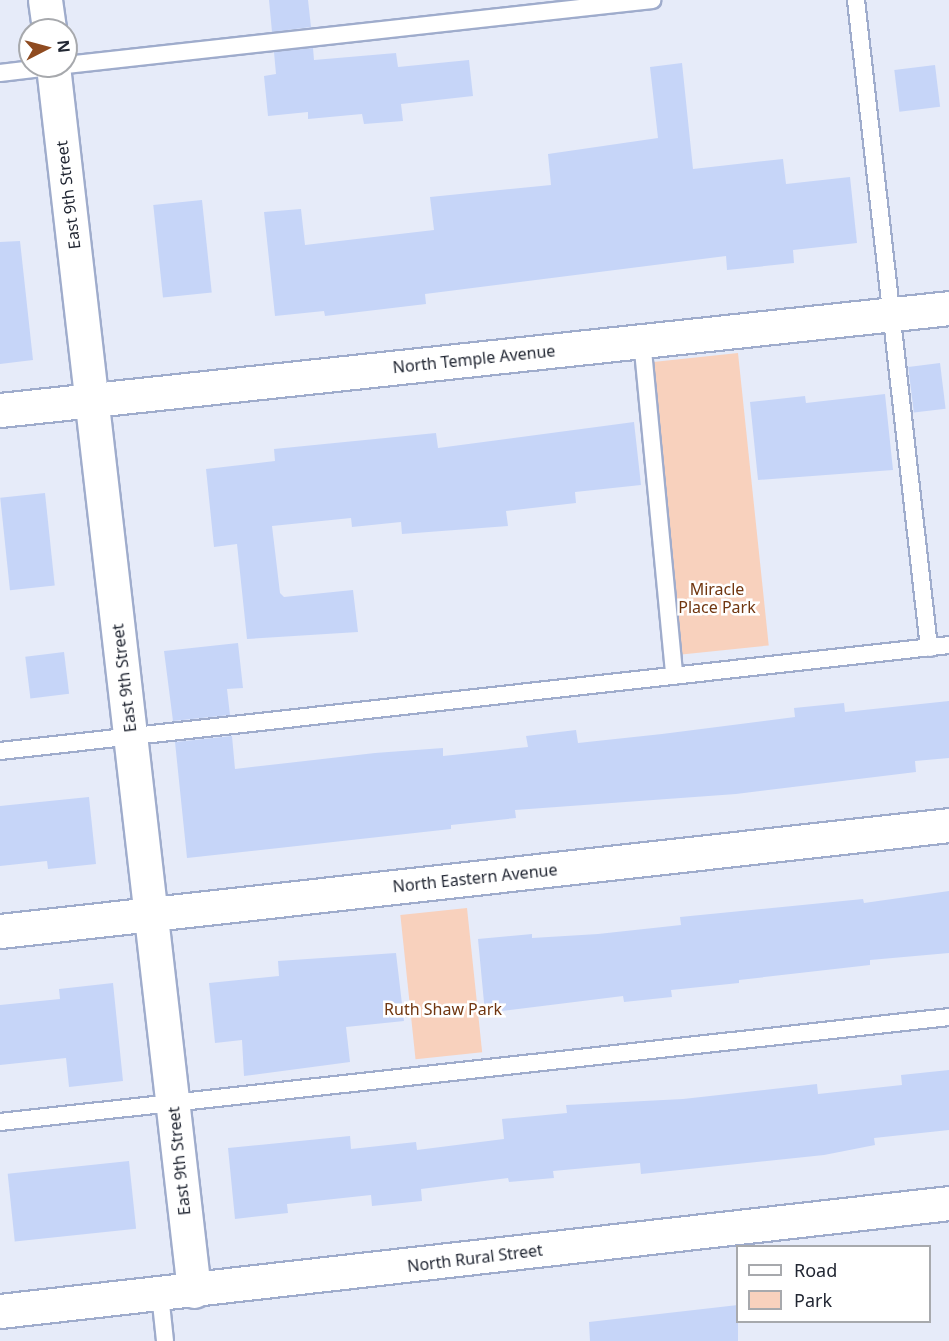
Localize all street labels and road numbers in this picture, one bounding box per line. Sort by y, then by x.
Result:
street label: East 9th Street [52,140,84,250]
street label: North Temple Avenue [392,341,556,377]
street label: East 9th Street [108,623,140,733]
street label: North Eastern Avenue [392,860,558,896]
street label: East 9th Street [164,1106,194,1216]
street label: North Rural Street [406,1240,544,1276]

